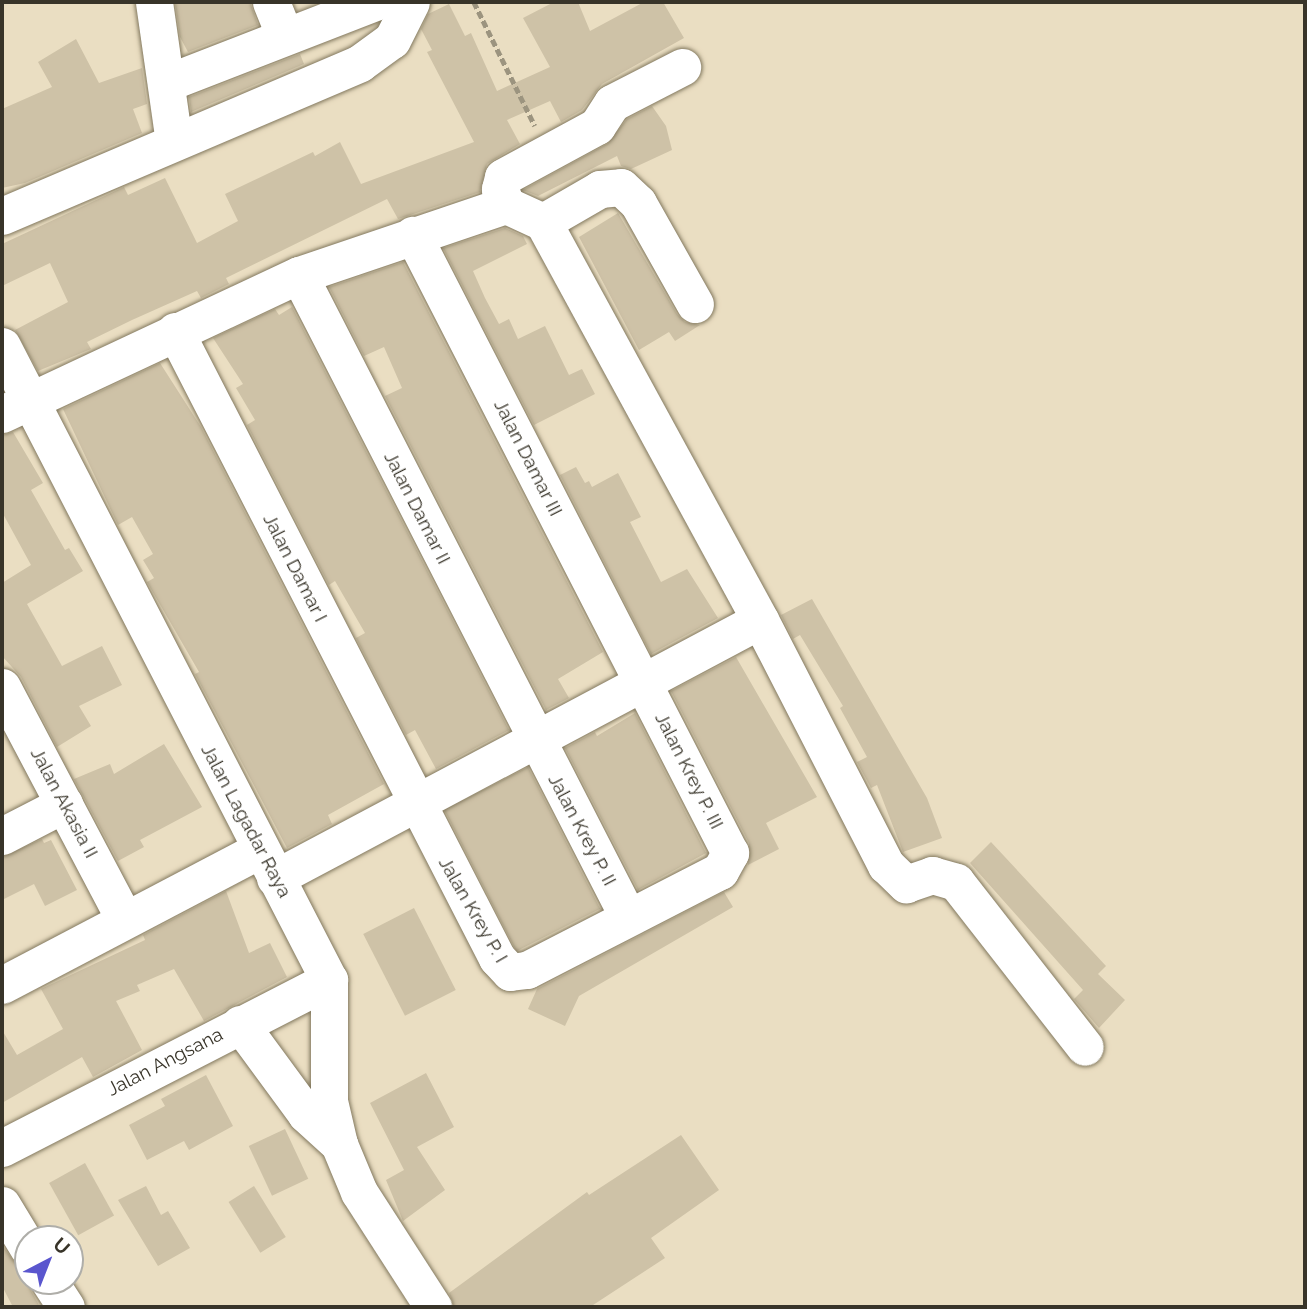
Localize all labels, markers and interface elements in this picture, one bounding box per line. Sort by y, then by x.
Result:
street label: Jalan Damar III [489,396,567,520]
street label: Jalan Damar II [379,448,455,568]
street label: Jalan Damar I [258,510,332,626]
street label: Jalan Krey P. III [650,709,728,833]
street label: Jalan Lagadar Raya [196,740,296,902]
street label: Jalan Akasia II [25,744,103,862]
street label: Jalan Krey P. II [543,770,621,890]
street label: Jalan Krey P. I [433,853,513,967]
street label: Jalan Angsana [103,1023,227,1101]
north arrow [14,1225,84,1295]
text: U [49,1233,74,1259]

